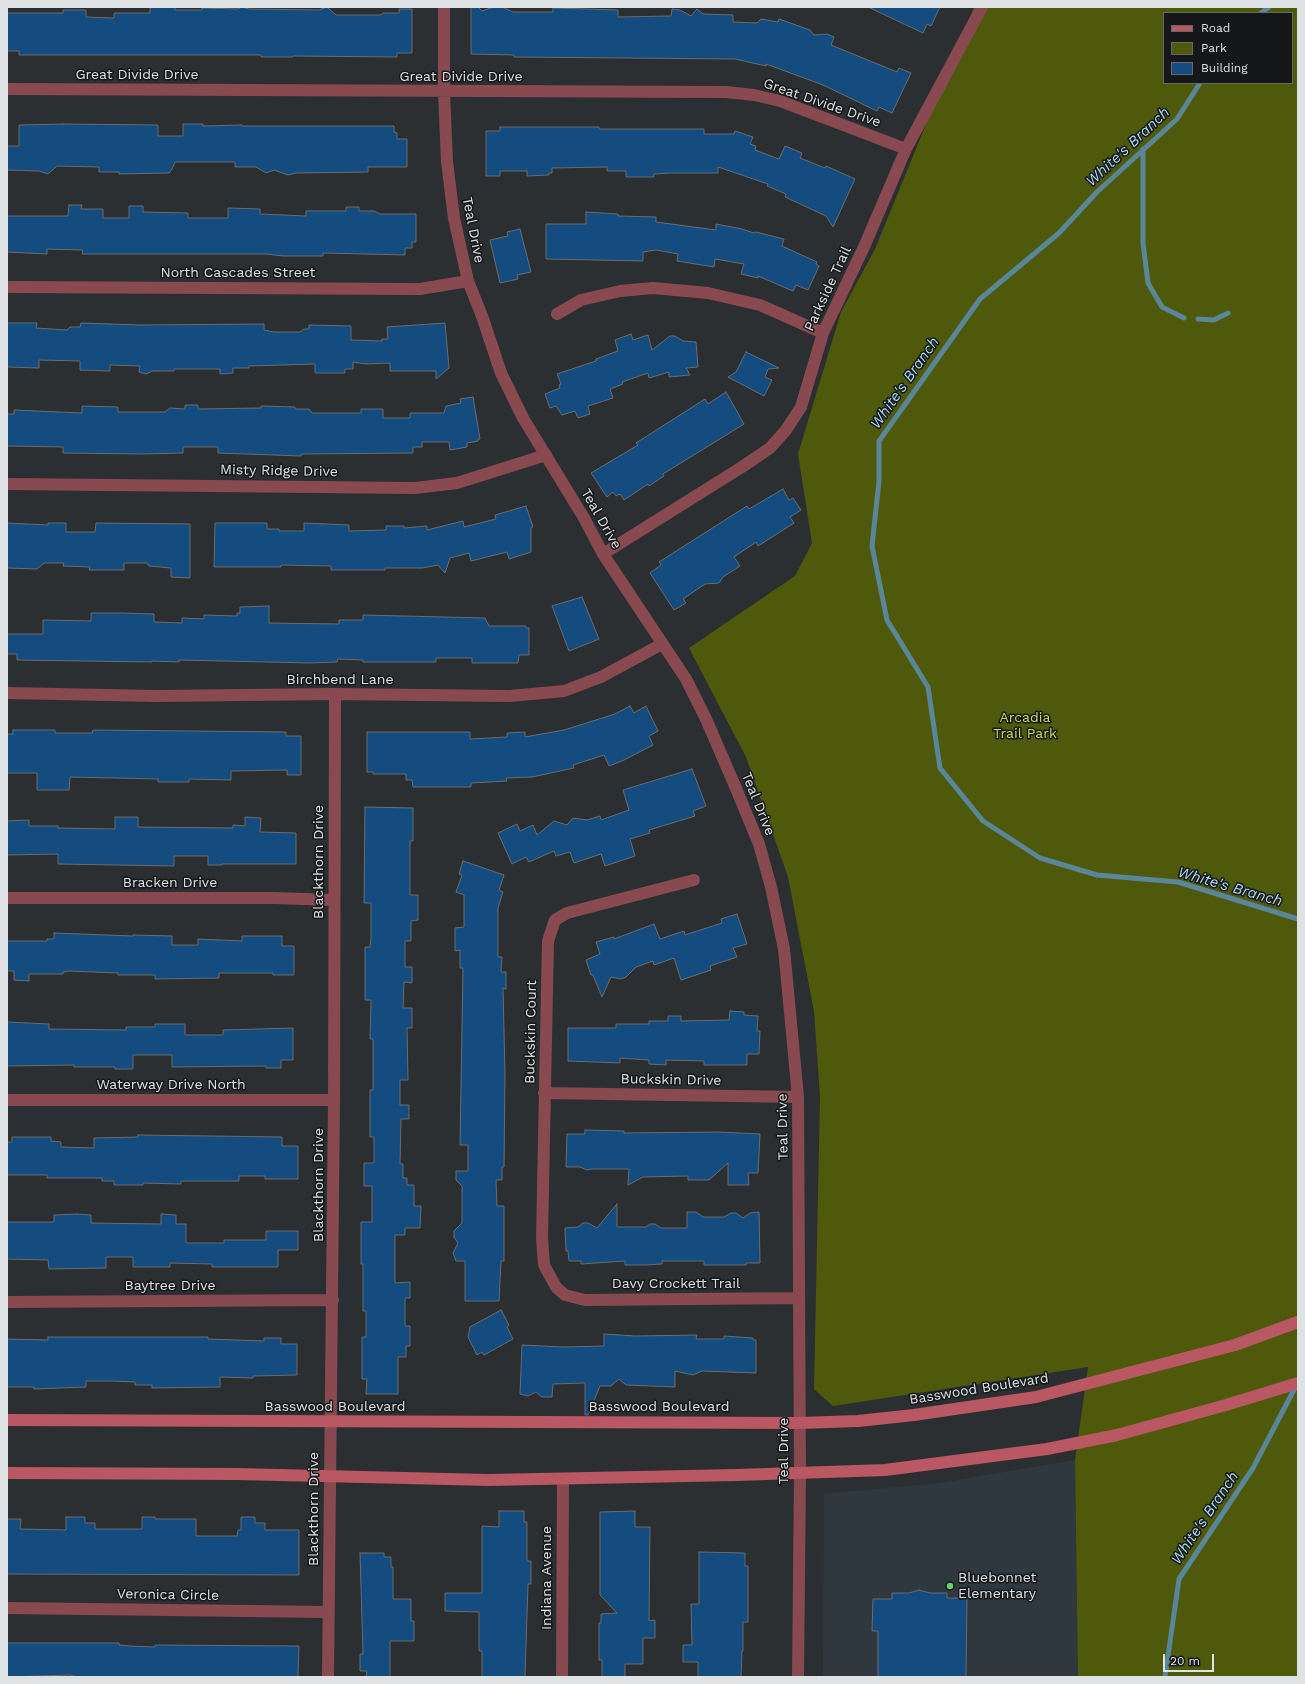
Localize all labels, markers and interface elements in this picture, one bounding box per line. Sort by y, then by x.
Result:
legend [1163,12,1293,84]
text: Road [1201,21,1230,35]
text: Park [1201,41,1227,55]
text: Building [1201,61,1248,75]
street label: Great Divide Drive [75,67,199,83]
street label: Great Divide Drive [399,69,523,85]
street label: Great Divide Drive [761,75,883,131]
water label: White's Branch [1082,104,1174,190]
street label: Teal Drive [458,196,488,264]
street label: Parkside Trail [801,244,855,334]
street label: North Cascades Street [161,265,315,281]
water label: White's Branch [867,334,943,432]
street label: Misty Ridge Drive [220,462,338,480]
street label: Teal Drive [577,486,625,552]
street label: Birchbend Lane [287,672,393,688]
park label: Arcadia Trail Park [993,710,1057,742]
street label: Teal Drive [738,770,778,838]
street label: Blackthorn Drive [311,805,327,919]
water label: White's Branch [1176,863,1284,911]
street label: Bracken Drive [123,875,217,891]
street label: Buckskin Court [522,980,540,1084]
street label: Buckskin Drive [621,1071,721,1089]
street label: Waterway Drive North [96,1077,246,1093]
street label: Teal Drive [774,1093,792,1161]
street label: Blackthorn Drive [311,1128,327,1242]
street label: Davy Crockett Trail [612,1276,740,1292]
street label: Baytree Drive [125,1278,215,1294]
street label: Basswood Boulevard [908,1370,1050,1408]
street label: Basswood Boulevard [265,1399,405,1415]
street label: Basswood Boulevard [589,1399,729,1415]
street label: Teal Drive [776,1418,792,1484]
street label: Blackthorn Drive [306,1452,322,1566]
water label: White's Branch [1167,1468,1243,1568]
street label: Indiana Avenue [539,1526,555,1630]
place label: Bluebonnet Elementary [958,1570,1036,1602]
marker: Bluebonnet Elementary [945,1581,955,1591]
street label: Veronica Circle [117,1586,219,1604]
scale bar [1165,1646,1216,1672]
text: 20 m [1170,1654,1200,1668]

